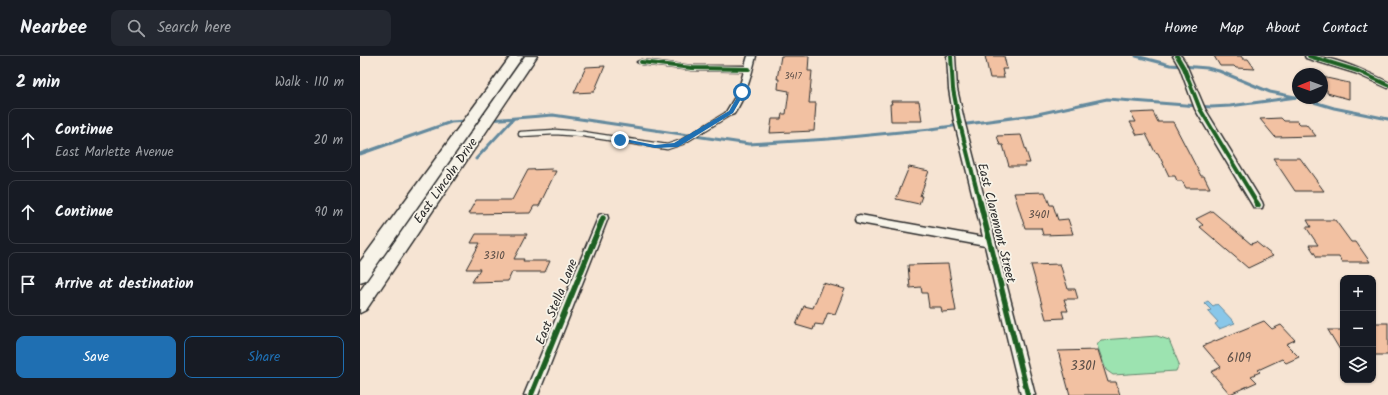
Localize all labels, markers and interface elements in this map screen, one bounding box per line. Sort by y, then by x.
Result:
search box [111,10,391,46]
text: Nearbee [20,13,87,43]
text: Search here [157,16,231,40]
icon: search [125,17,147,39]
text: Home [1164,17,1198,39]
text: Map [1220,17,1244,39]
text: About [1266,17,1300,39]
text: Contact [1322,17,1368,39]
north arrow [1292,68,1328,104]
text: 2 min [16,69,60,96]
house number: 3417 [784,69,802,84]
text: Walk · 110 m [275,72,344,93]
route start [733,83,751,101]
text: Continue [55,118,113,142]
icon: ahead [17,129,39,151]
text: 20 m [313,130,343,151]
route end [611,131,629,149]
street label: East Lincoln Drive [409,134,484,228]
text: East Marlette Avenue [55,142,174,163]
street label: East Claremont Street [971,161,1021,286]
text: Continue [55,200,113,224]
icon: ahead [17,201,39,223]
text: 90 m [315,202,343,223]
house number: 3401 [1028,206,1050,224]
house number: 3310 [483,247,505,265]
street label: East Stella Lane [530,256,584,348]
text: Arrive at destination [55,272,194,296]
icon: arrive [17,273,39,295]
map controls [1340,275,1376,383]
button: + [1340,275,1376,311]
button: − [1340,311,1376,347]
button: Save [16,336,176,378]
button: Share [184,336,344,378]
button: layers [1340,347,1376,383]
house number: 6109 [1227,348,1252,369]
house number: 3301 [1070,356,1096,377]

